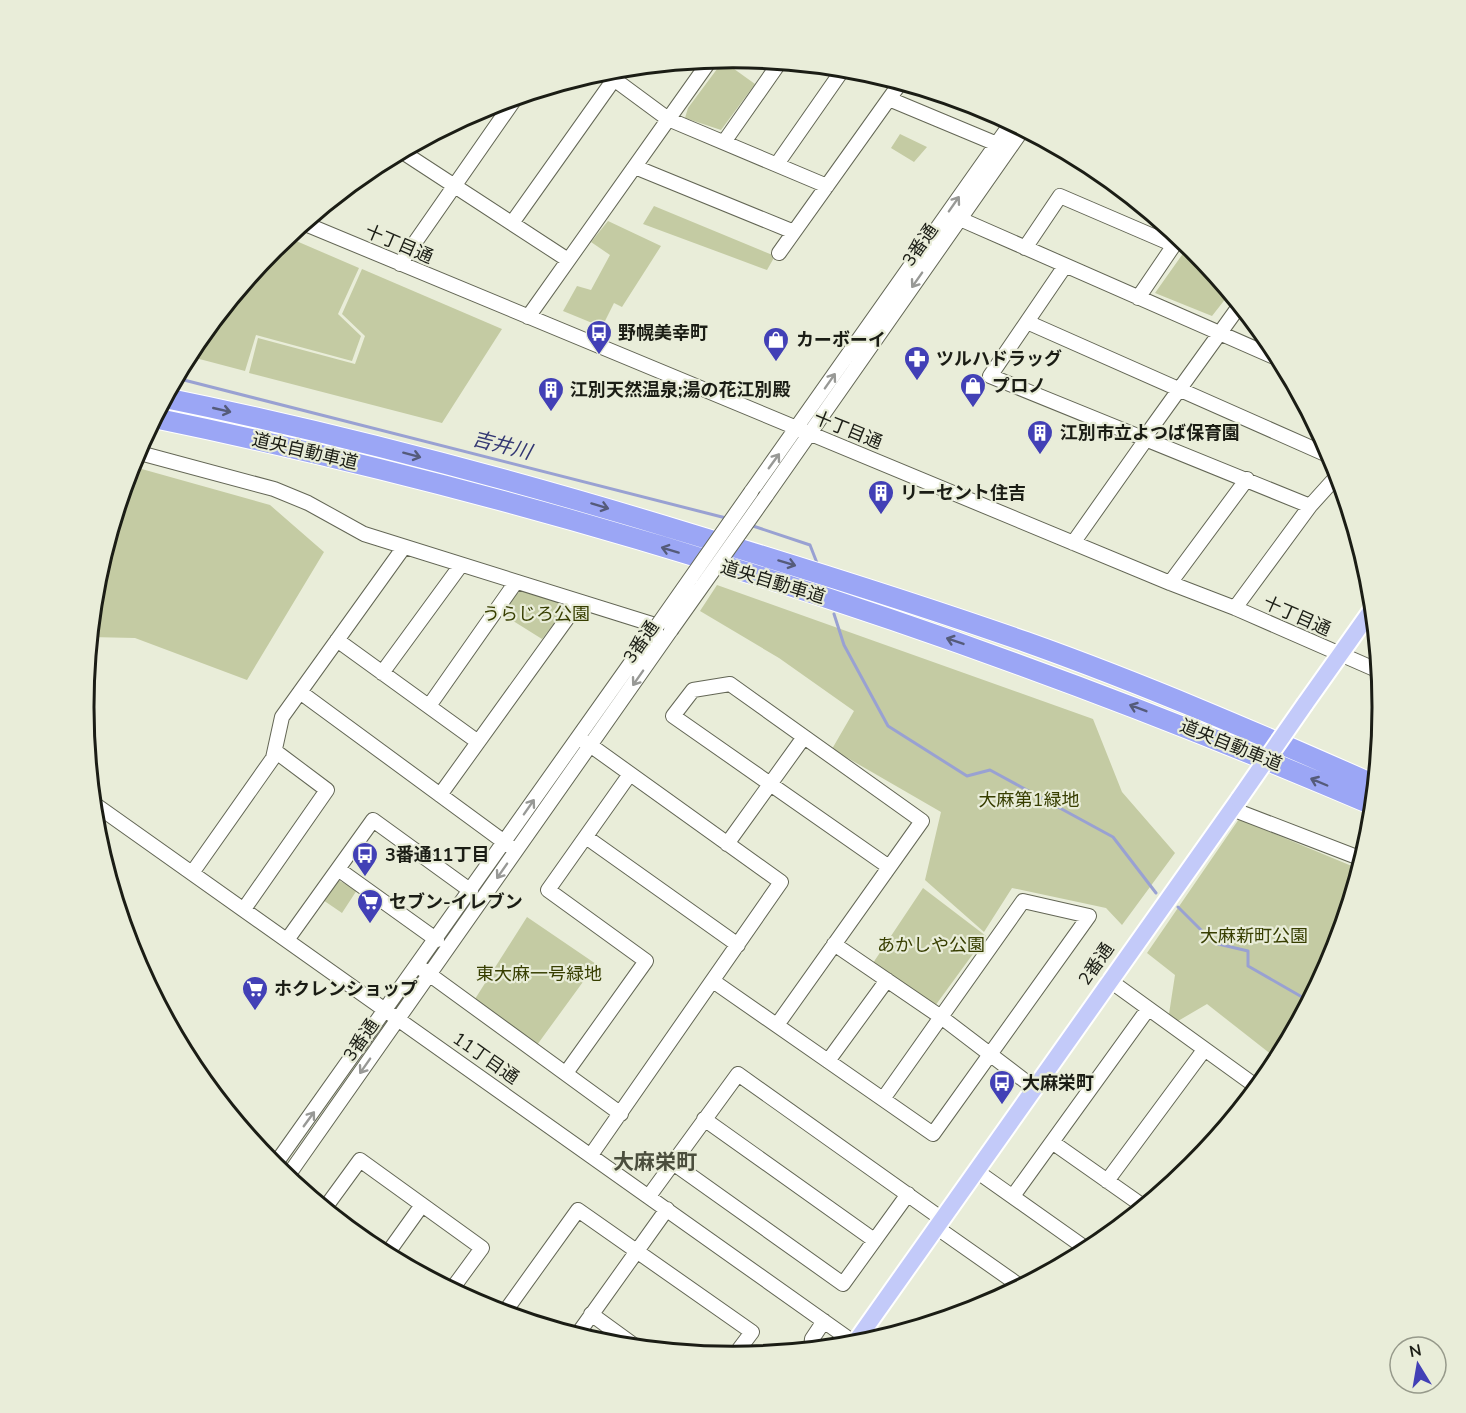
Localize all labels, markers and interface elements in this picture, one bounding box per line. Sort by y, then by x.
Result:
one-way arrow [948,196,960,213]
street label: 十丁目通 [361,219,437,269]
street label: 3番通 [897,219,943,271]
one-way arrow [911,271,923,287]
bus stop icon: 野幌美幸町 [584,318,614,356]
place label: 野幌美幸町 [618,321,708,345]
shop icon: カーボーイ [761,325,791,363]
place label: カーボーイ [796,328,886,352]
pharmacy icon: ツルハドラッグ [902,344,932,382]
place label: ツルハドラッグ [936,347,1062,371]
shop icon: プロノ [958,371,988,409]
one-way arrow [824,373,837,389]
place label: プロノ [992,374,1046,398]
building icon: 江別天然温泉;湯の花江別殿 [536,375,566,413]
place label: 江別天然温泉;湯の花江別殿 [570,378,790,402]
one-way arrow [212,405,231,417]
street label: 十丁目通 [810,405,886,455]
building icon: 江別市立よつば保育園 [1025,418,1055,456]
place label: 江別市立よつば保育園 [1060,421,1240,445]
water label: 吉井川 [470,425,536,466]
street label: 道央自動車道 [250,427,360,475]
one-way arrow [402,450,421,461]
one-way arrow [768,453,780,469]
building icon: リーセント住吉 [866,478,896,516]
place label: リーセント住吉 [900,481,1026,505]
one-way arrow [590,501,609,512]
one-way arrow [661,544,680,555]
street label: 道央自動車道 [718,555,828,609]
one-way arrow [777,558,796,569]
street label: 十丁目通 [1259,590,1335,642]
park label: うらじろ公園 [482,602,590,626]
street label: 3番通 [618,616,664,668]
one-way arrow [946,635,965,646]
one-way arrow [632,669,644,685]
one-way arrow [1130,702,1148,713]
street label: 道央自動車道 [1176,714,1286,776]
one-way arrow [1310,775,1328,786]
park label: 大麻第1緑地 [979,788,1079,812]
one-way arrow [523,800,535,816]
bus stop icon: 3番通11丁目 [350,840,380,878]
place label: 3番通11丁目 [385,843,489,867]
one-way arrow [496,863,508,879]
supermarket icon: セブン-イレブン [355,887,385,925]
place label: セブン-イレブン [389,890,523,914]
park label: 大麻新町公園 [1200,924,1308,948]
park label: あかしや公園 [877,933,985,957]
street label: 2番通 [1073,938,1119,990]
park label: 東大麻一号緑地 [476,962,602,986]
supermarket icon: ホクレンショップ [240,974,270,1012]
place label: ホクレンショップ [274,977,418,1001]
street label: 3番通 [338,1014,384,1066]
street label: 11丁目通 [448,1026,524,1090]
one-way arrow [359,1057,371,1073]
bus stop icon: 大麻栄町 [987,1068,1017,1106]
place label: 大麻栄町 [1022,1071,1094,1095]
one-way arrow [302,1111,315,1127]
district label: 大麻栄町 [613,1148,697,1176]
north arrow [1388,1335,1448,1395]
text: N [1407,1339,1423,1363]

